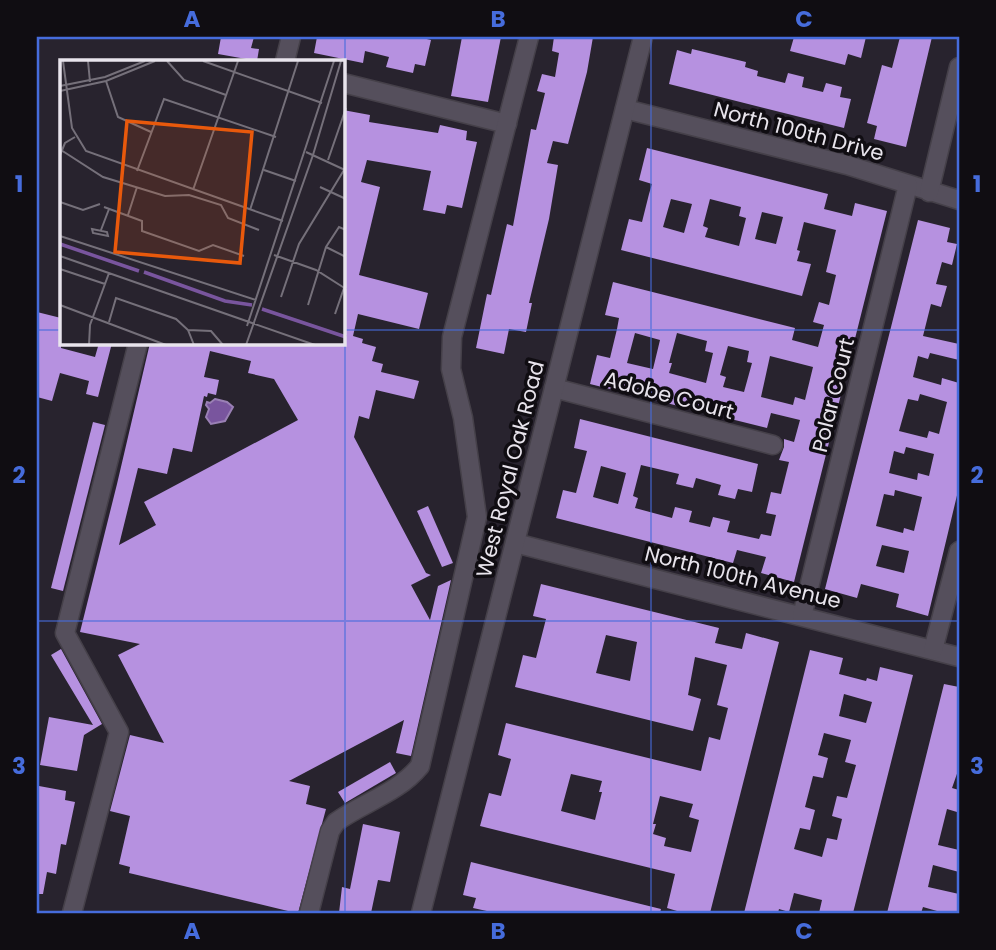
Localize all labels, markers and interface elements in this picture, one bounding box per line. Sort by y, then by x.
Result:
text: A [184,3,201,35]
text: B [490,3,506,35]
text: C [795,3,813,35]
inset map [60,60,345,345]
street label: North 100th Drive [711,94,887,168]
text: 1 [15,168,23,200]
text: 1 [973,168,981,200]
street label: Polar Court [805,335,861,455]
street label: West Royal Oak Road [469,358,551,580]
street label: Adobe Court [601,364,737,426]
text: 2 [12,459,26,491]
text: 2 [970,459,984,491]
street label: North 100th Avenue [642,539,844,615]
text: 3 [12,750,26,782]
text: 3 [970,750,984,782]
text: A [184,915,201,947]
text: B [490,915,506,947]
text: C [795,915,813,947]

